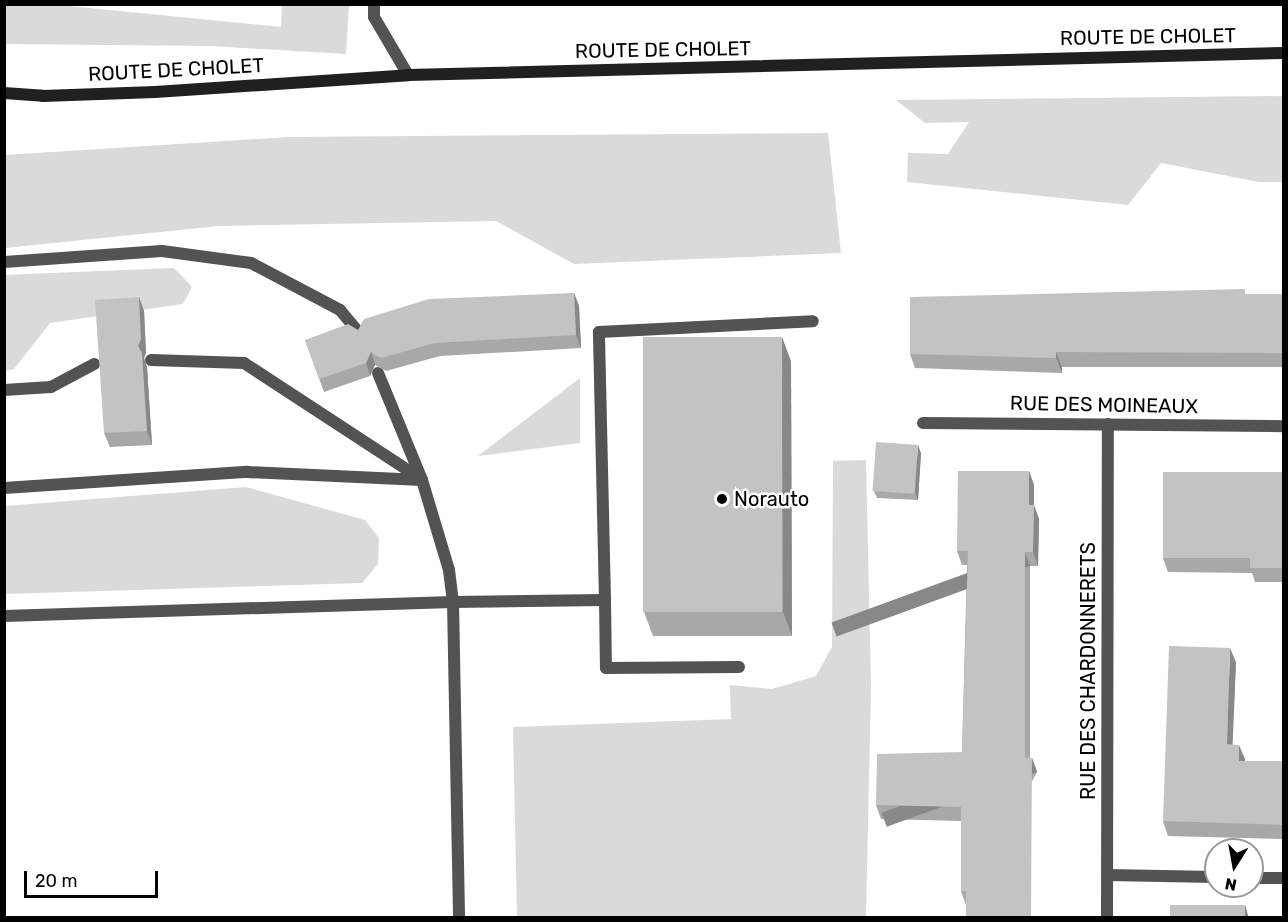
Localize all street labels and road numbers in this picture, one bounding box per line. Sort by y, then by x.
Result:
street label: ROUTE DE CHOLET [1060,23,1236,51]
street label: ROUTE DE CHOLET [575,36,751,64]
street label: ROUTE DE CHOLET [87,53,265,87]
street label: RUE DES MOINEAUX [1010,391,1198,419]
street label: RUE DES CHARDONNERETS [1076,542,1100,800]

